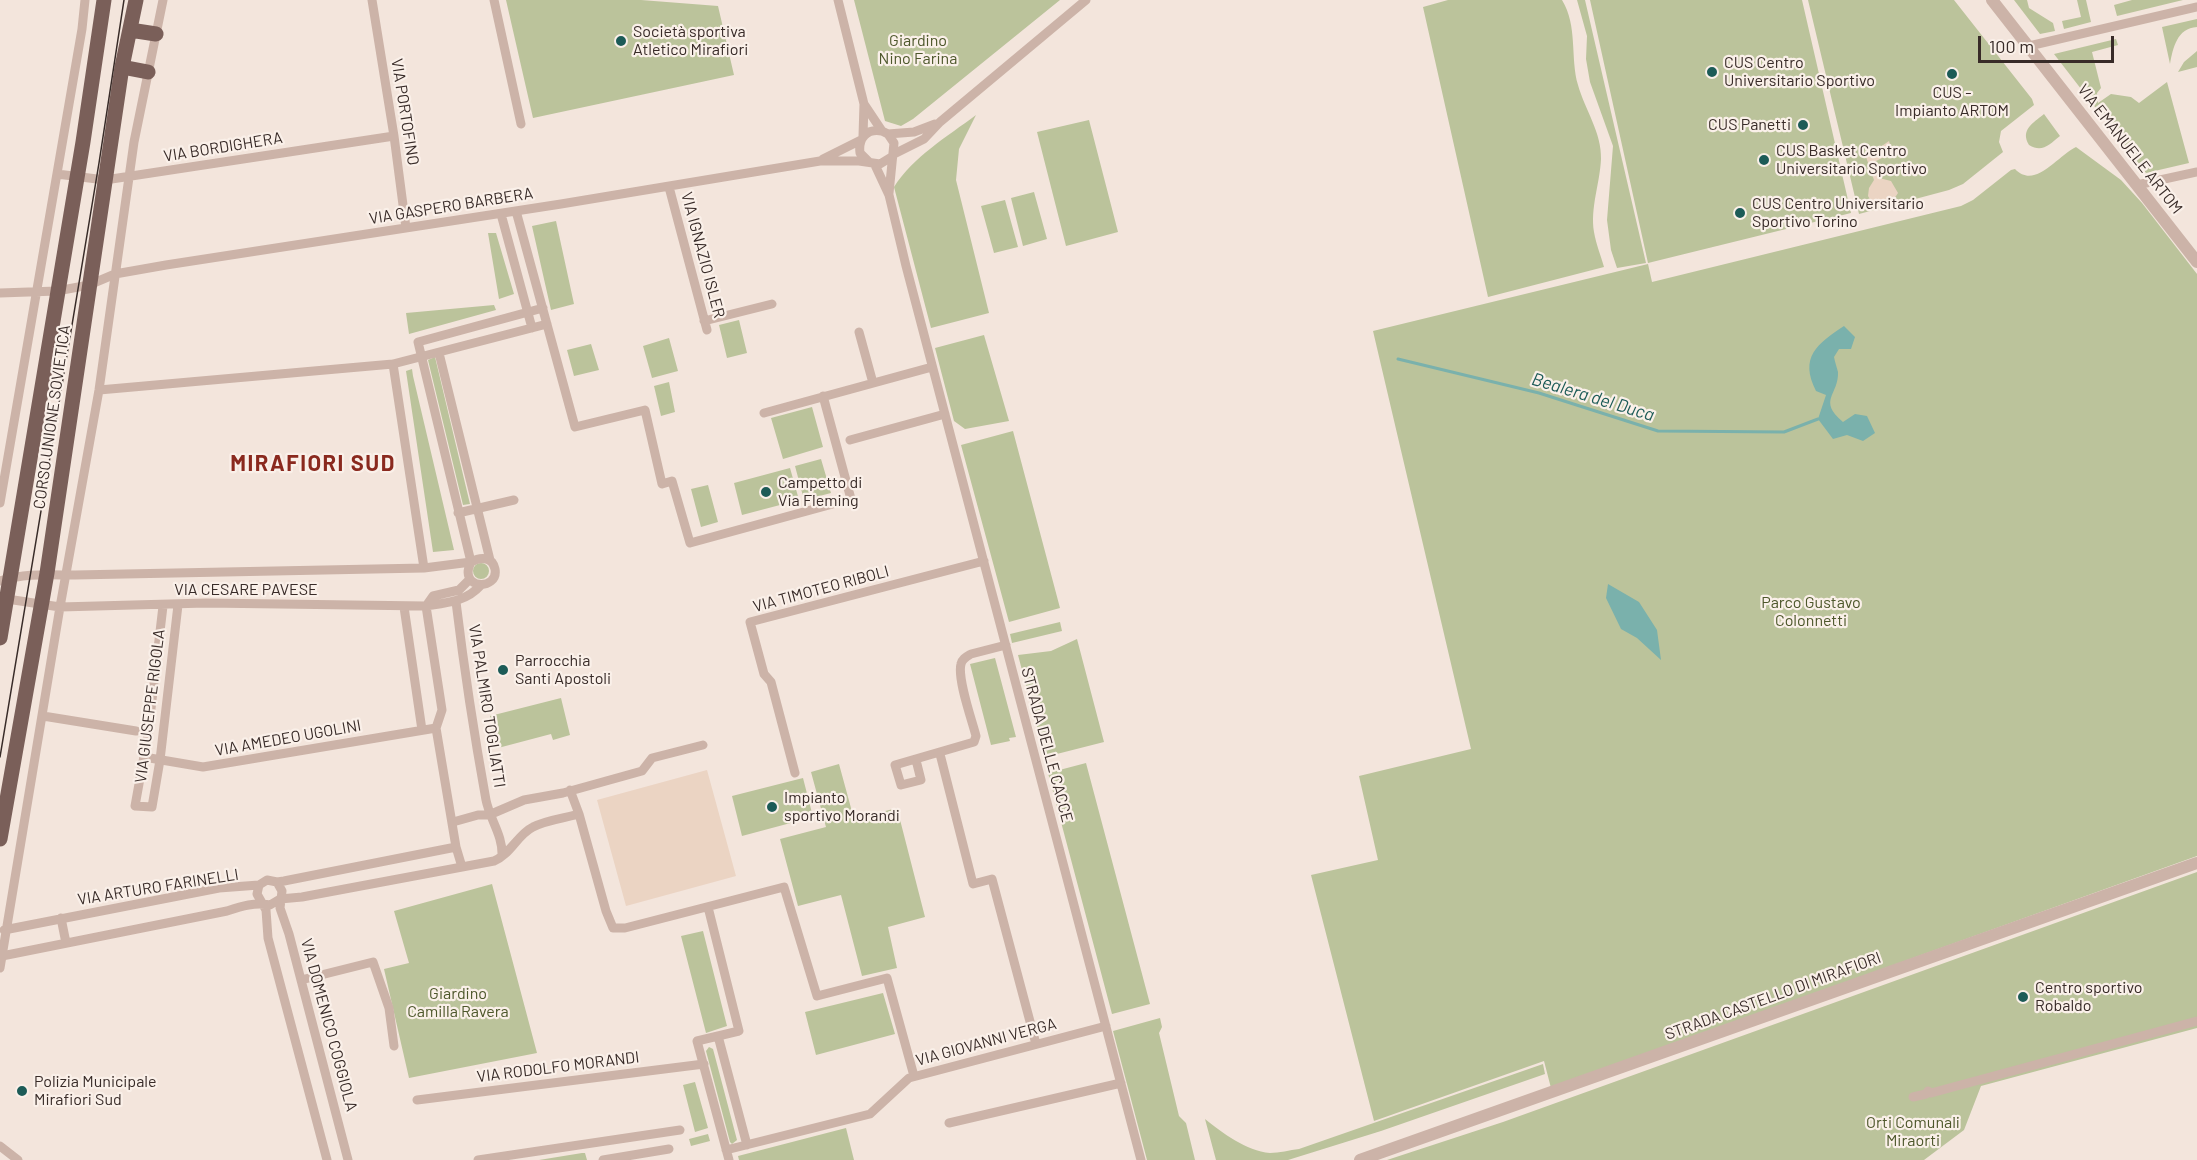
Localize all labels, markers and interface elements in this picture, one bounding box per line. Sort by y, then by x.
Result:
place label: Società sportiva Atletico Mirafiori [633,22,748,60]
scale bar [1981,24,2118,62]
park label: Giardino Nino Farina [879,31,957,69]
marker: Società sportiva Atletico Mirafiori [614,34,628,48]
text: 100 m [1989,35,2034,57]
place label: CUS Centro Universitario Sportivo [1724,53,1875,91]
street label: VIA PORTOFINO [387,57,423,167]
marker: CUS Centro Universitario Sportivo [1705,65,1719,79]
marker: CUS - Impianto ARTOM [1945,67,1959,81]
street label: VIA EMANUELE ARTOM [2073,80,2187,218]
place label: CUS - Impianto ARTOM [1895,83,2009,121]
place label: CUS Panetti [1708,115,1791,135]
marker: CUS Panetti [1796,118,1810,132]
street label: VIA BORDIGHERA [162,128,284,166]
place label: CUS Basket Centro Universitario Sportivo [1776,141,1927,179]
marker: CUS Basket Centro Universitario Sportivo [1757,153,1771,167]
street label: VIA GASPERO BARBERA [368,184,534,228]
street label: VIA IGNAZIO ISLER [677,190,729,320]
place label: CUS Centro Universitario Sportivo Torino [1752,194,1924,232]
marker: CUS Centro Universitario Sportivo Torino [1733,206,1747,220]
street label: CORSO UNIONE SOVIETICA [30,324,74,510]
water label: Bealera del Duca [1529,368,1657,426]
district label: MIRAFIORI SUD [230,451,396,477]
place label: Campetto di Via Fleming [778,473,862,511]
marker: Campetto di Via Fleming [759,485,773,499]
street label: VIA TIMOTEO RIBOLI [751,562,891,616]
street label: VIA CESARE PAVESE [174,580,318,600]
park label: Parco Gustavo Colonnetti [1761,593,1861,631]
street label: VIA PALMIRO TOGLIATTI [465,623,509,789]
street label: VIA GIUSEPPE RIGOLA [131,628,169,784]
place label: Parrocchia Santi Apostoli [515,651,611,689]
marker: Parrocchia Santi Apostoli [496,663,510,677]
street label: STRADA DELLE CACCE [1017,665,1077,825]
street label: VIA AMEDEO UGOLINI [213,716,363,760]
place label: Impianto sportivo Morandi [784,788,900,826]
marker: Impianto sportivo Morandi [765,800,779,814]
street label: VIA ARTURO FARINELLI [76,865,240,909]
street label: VIA DOMENICO COGGIOLA [297,937,361,1113]
street label: STRADA CASTELLO DI MIRAFIORI [1662,948,1884,1044]
place label: Centro sportivo Robaldo [2035,978,2142,1016]
park label: Giardino Camilla Ravera [407,984,509,1022]
marker: Centro sportivo Robaldo [2016,990,2030,1004]
street label: VIA GIOVANNI VERGA [914,1014,1058,1070]
street label: VIA RODOLFO MORANDI [476,1048,640,1086]
place label: Polizia Municipale Mirafiori Sud [34,1072,157,1110]
marker: Polizia Municipale Mirafiori Sud [15,1084,29,1098]
park label: Orti Comunali Miraorti [1866,1113,1960,1151]

